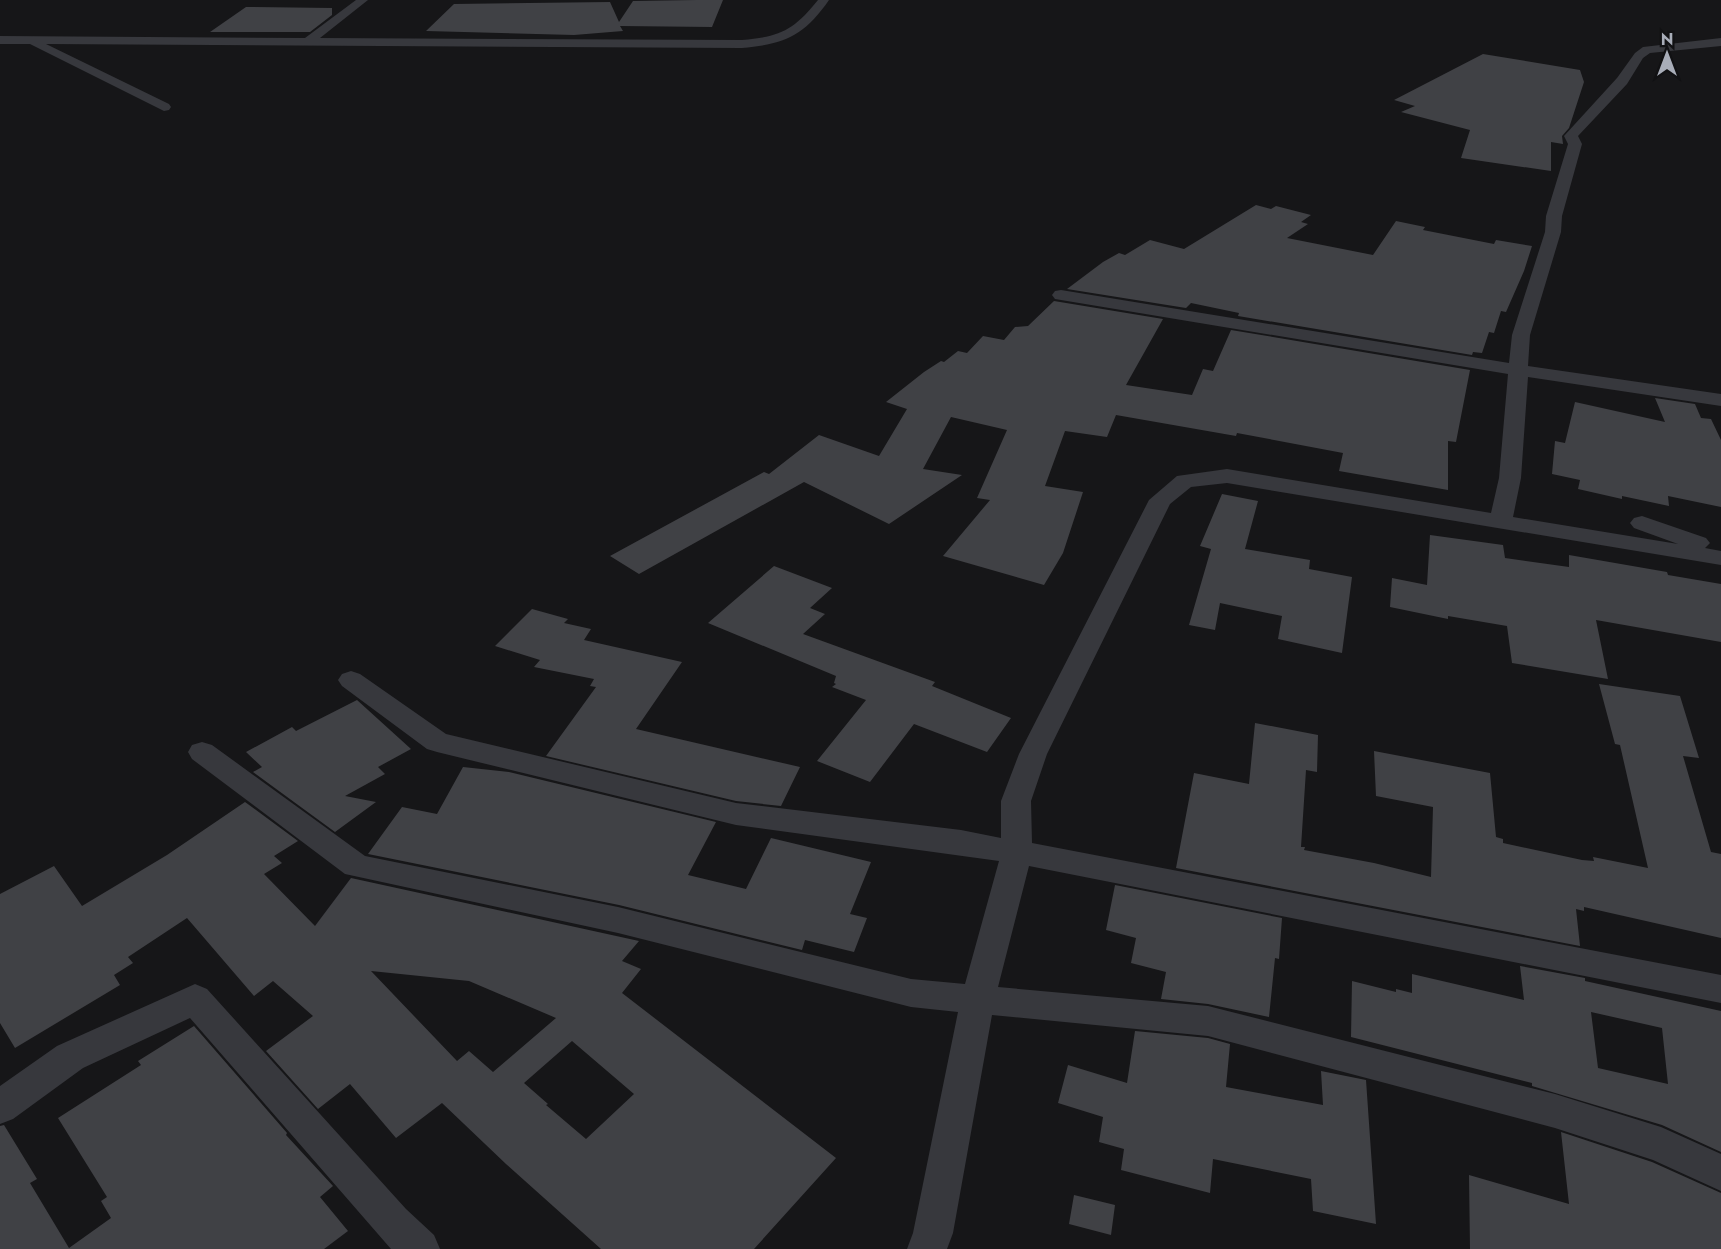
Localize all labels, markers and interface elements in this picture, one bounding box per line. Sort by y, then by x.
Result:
north arrow [1637,24,1697,84]
text: N [1661,28,1673,51]

